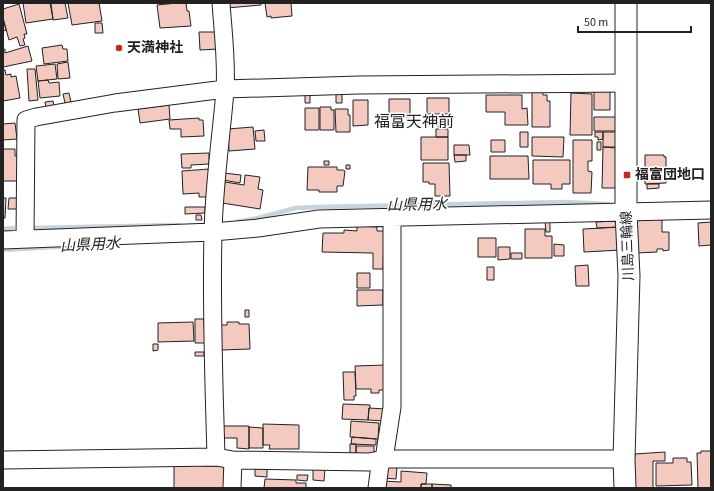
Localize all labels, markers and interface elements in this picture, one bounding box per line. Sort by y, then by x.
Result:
scale bar [578,8,691,34]
text: 50 m [584,14,608,31]
place label: 天満神社 [127,38,183,58]
marker: 天満神社 [114,43,124,53]
district label: 福富天神前 [374,111,454,133]
place label: 福富団地口 [635,165,705,185]
marker: 福富団地口 [622,170,632,180]
water label: 山県用水 [387,194,449,216]
street label: 川島三輪線 [617,211,639,281]
water label: 山県用水 [59,233,122,257]

